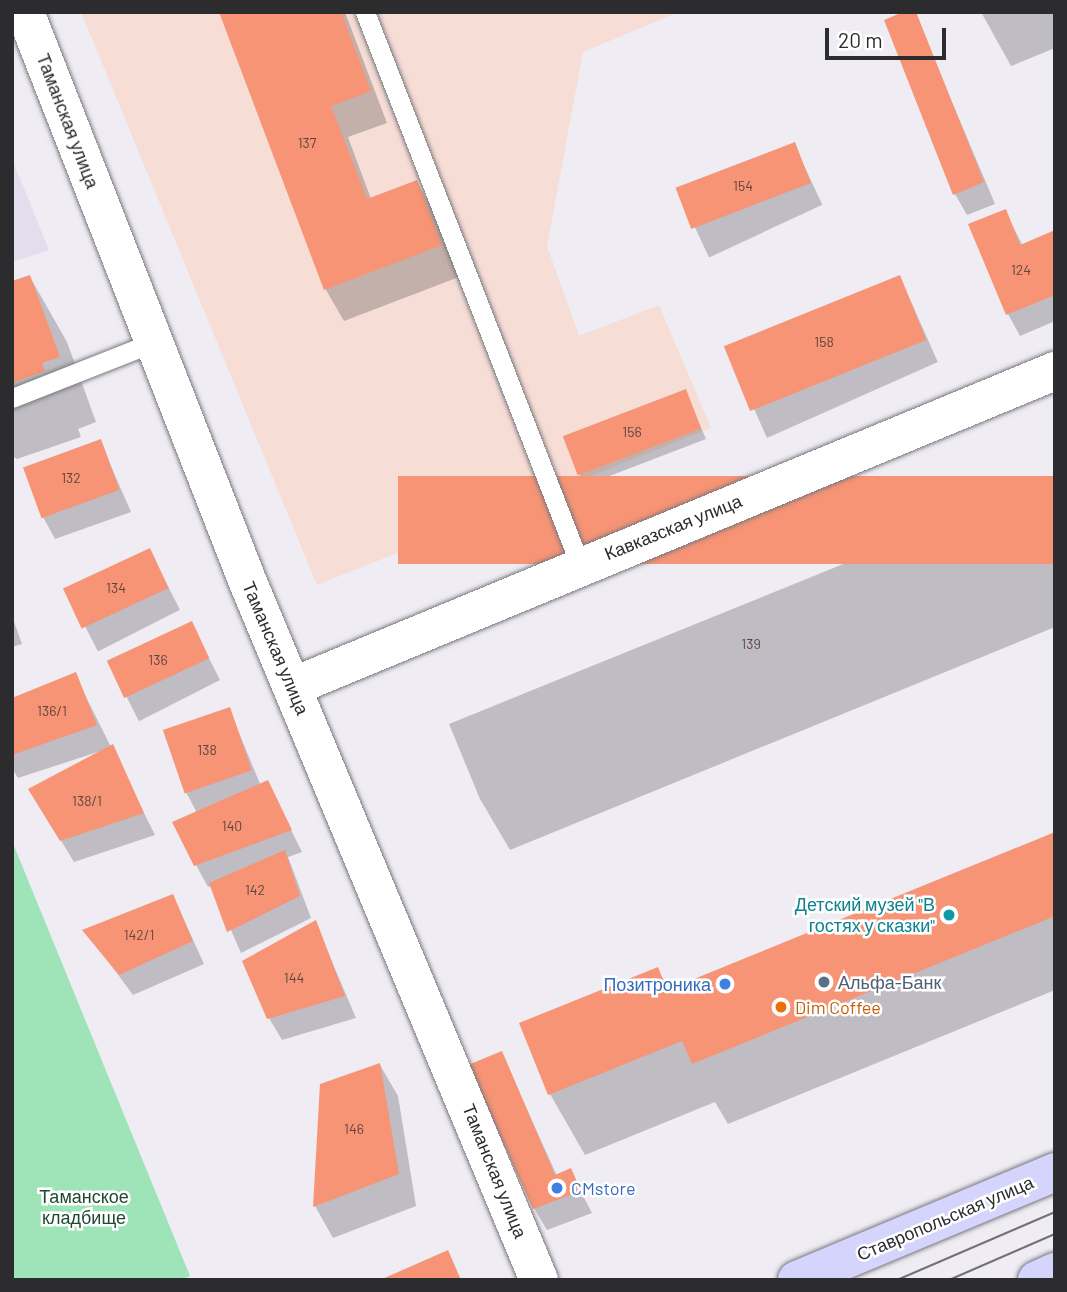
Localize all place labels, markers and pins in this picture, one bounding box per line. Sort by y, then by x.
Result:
place label: Детский музей "В гостях у сказки" [795,894,935,936]
marker: Детский музей "В гостях у сказки" [941,907,957,923]
place label: Альфа-Банк [838,971,941,993]
place label: Позитроника [603,973,711,995]
marker: Альфа-Банк [816,974,832,990]
marker: Позитроника [717,976,733,992]
place label: Dim Coffee [795,996,881,1018]
marker: Dim Coffee [773,999,789,1015]
place label: CMstore [571,1177,636,1199]
marker: CMstore [549,1180,565,1196]

